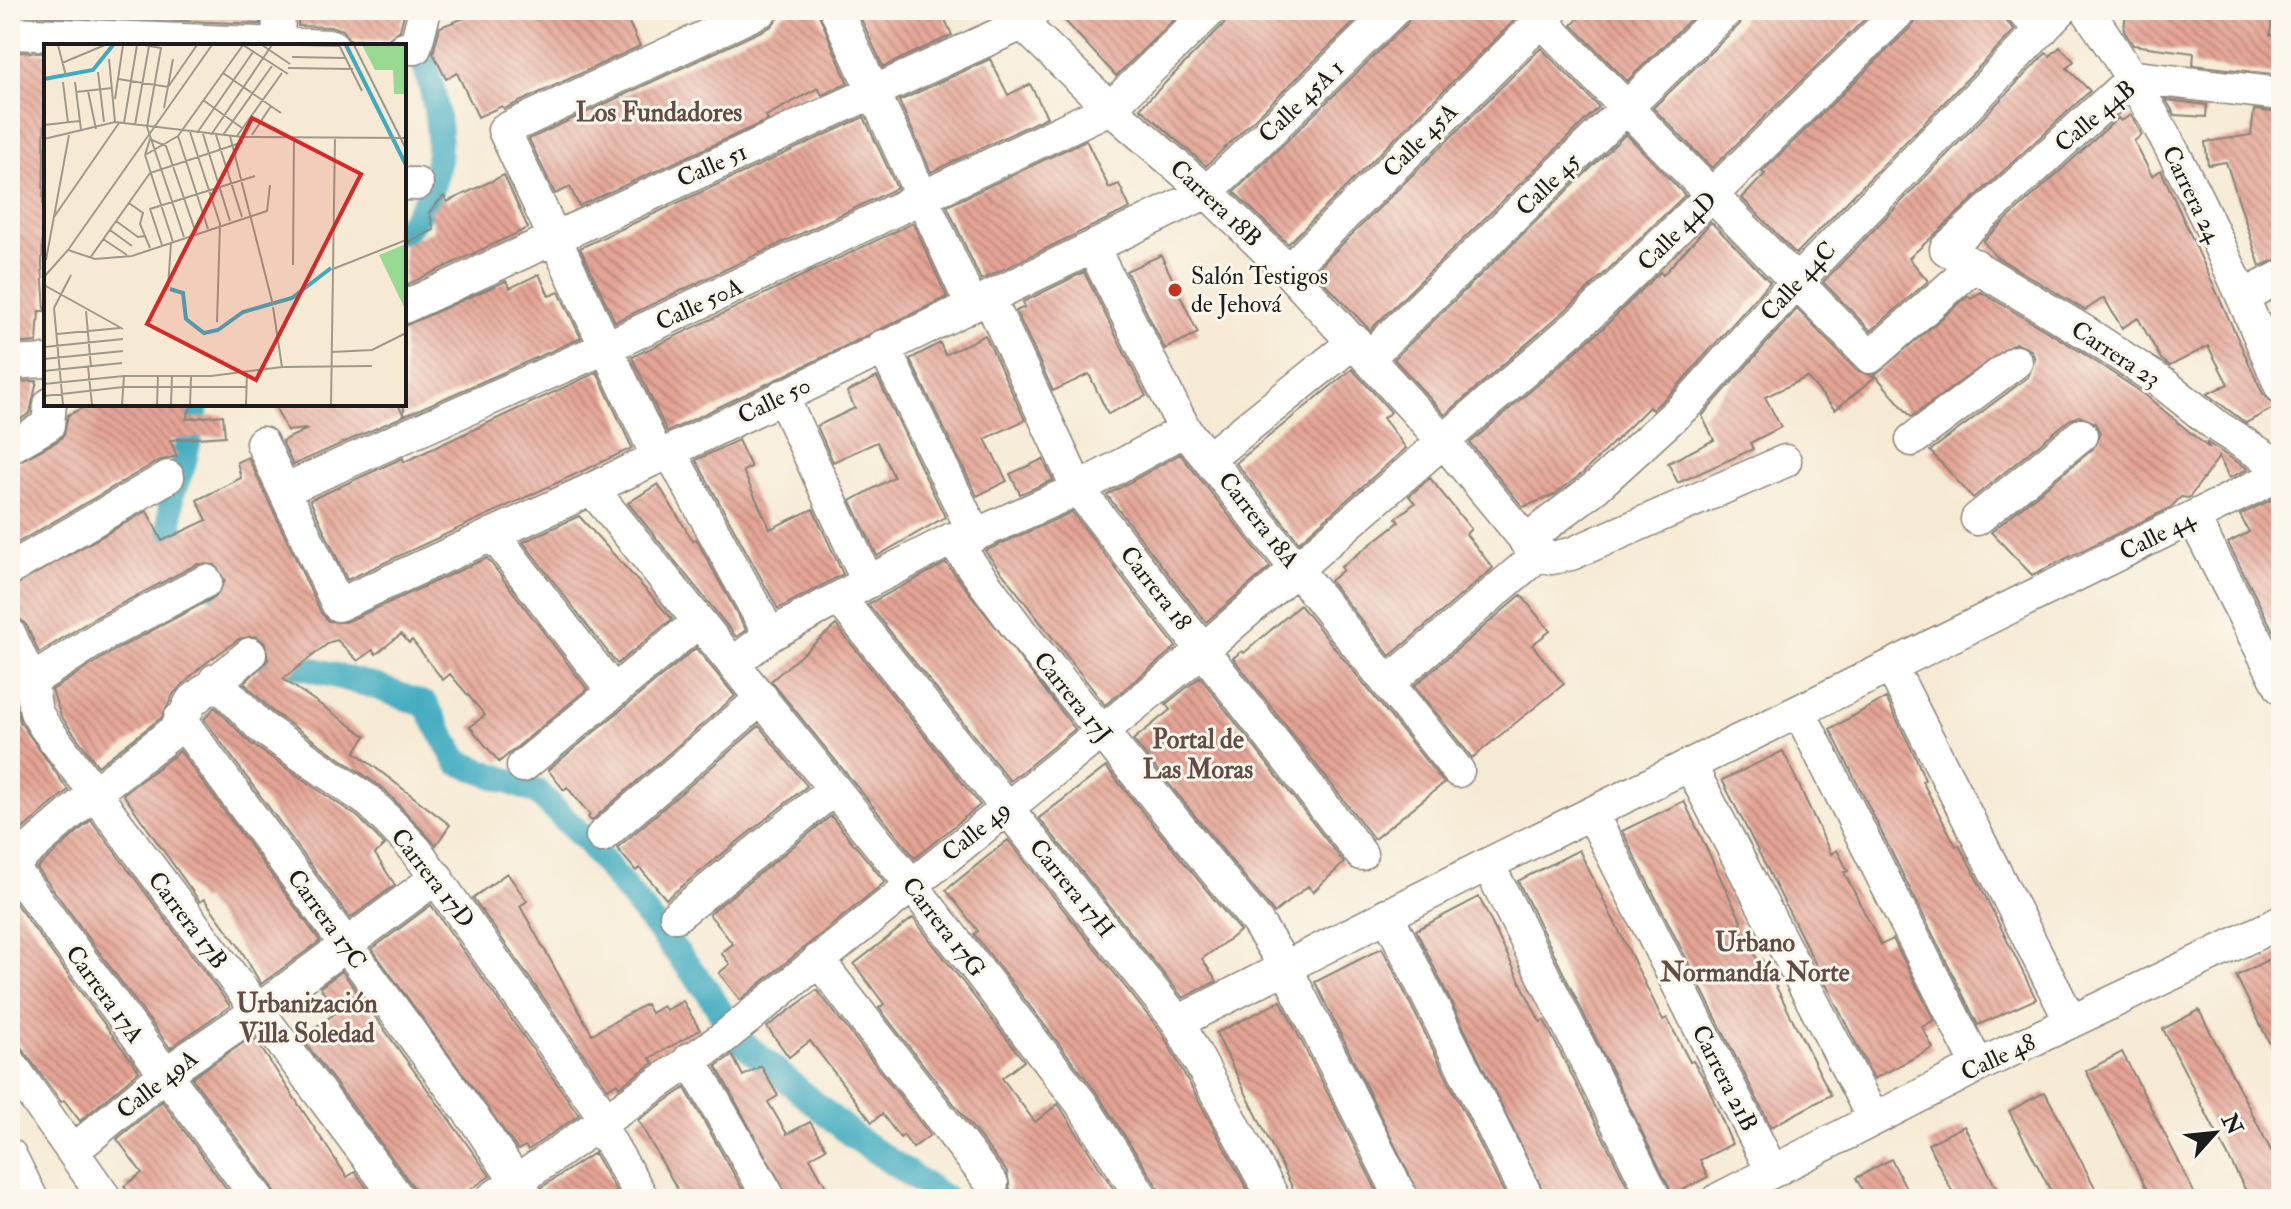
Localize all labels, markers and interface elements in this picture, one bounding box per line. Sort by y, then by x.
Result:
inset map [44,44,406,406]
street label: Calle 45A 1 [1252,53,1351,150]
street label: Calle 44B [2048,74,2142,159]
street label: Calle 45A [1376,96,1464,184]
district label: Los Fundadores [576,97,742,129]
street label: Calle 51 [672,136,752,195]
street label: Carrera 24 [2155,141,2229,249]
street label: Calle 45 [1509,146,1588,223]
street label: Carrera 18B [1163,153,1268,254]
street label: Calle 44D [1631,185,1724,278]
street label: Calle 44C [1754,235,1843,328]
place label: Salón Testigos de Jehová [1191,261,1328,320]
street label: Calle 50A [651,271,748,338]
marker: Salón Testigos de Jehová [1166,281,1184,299]
street label: Carrera 23 [2065,314,2166,395]
street label: Calle 50 [733,370,816,431]
street label: Carrera 18A [1211,466,1306,575]
street label: Calle 44 [2114,503,2201,568]
street label: Carrera 18 [1113,540,1198,637]
street label: Carrera 17J [1026,645,1119,749]
district label: Portal de Las Moras [1143,724,1253,786]
street label: Calle 49 [936,794,1017,869]
street label: Carrera 17D [384,822,481,934]
street label: Carrera 17H [1022,833,1121,944]
street label: Carrera 17C [280,863,373,975]
street label: Carrera 17B [141,865,234,975]
street label: Carrera 17G [895,871,992,984]
district label: Urbano Normandía Norte [1659,927,1850,989]
street label: Carrera 17A [59,939,151,1049]
district label: Urbanización Villa Soledad [236,988,378,1050]
street label: Carrera 21B [1685,1020,1765,1137]
street label: Calle 48 [1956,1027,2040,1088]
street label: Calle 49A [110,1043,204,1126]
north arrow [2175,1093,2255,1173]
text: N [2215,1108,2249,1140]

